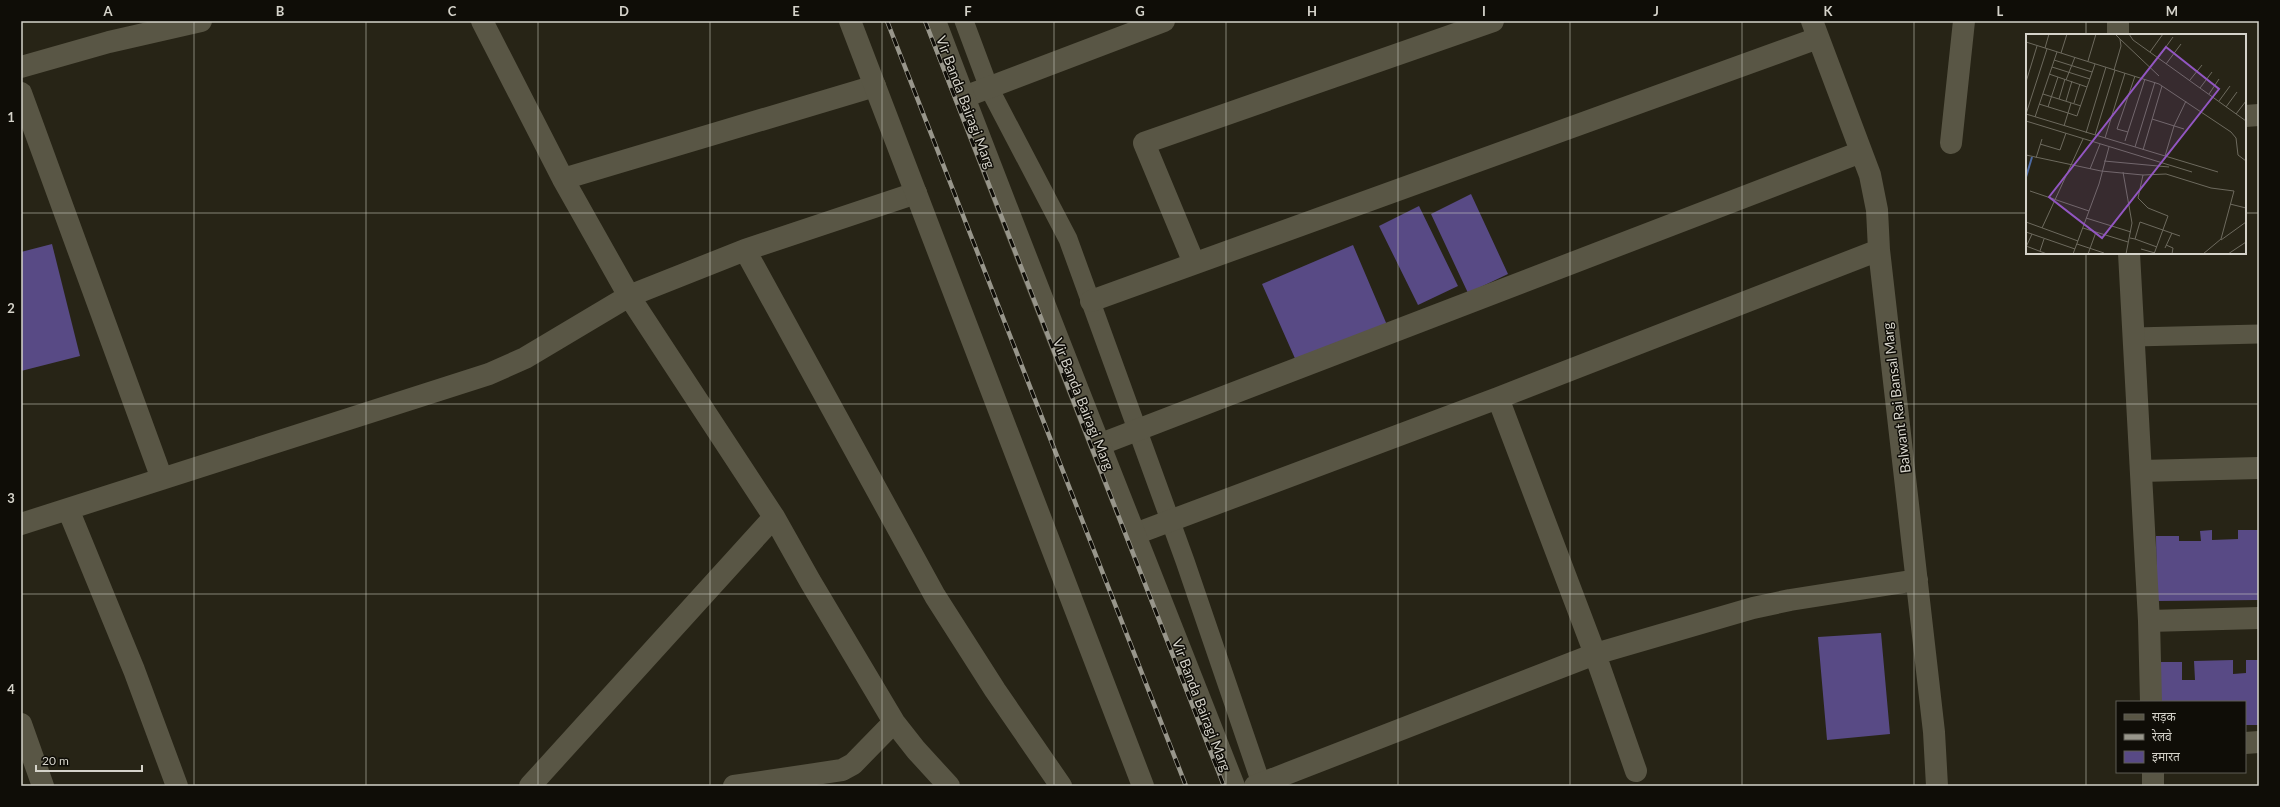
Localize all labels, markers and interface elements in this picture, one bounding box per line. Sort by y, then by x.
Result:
text: A [102,3,113,19]
text: B [276,3,285,19]
text: C [448,3,457,19]
text: D [619,3,629,19]
text: E [792,3,800,19]
text: F [964,3,972,19]
text: G [1135,3,1145,19]
text: H [1307,3,1317,19]
text: I [1482,3,1486,19]
text: J [1653,3,1659,19]
text: K [1824,3,1834,19]
text: L [1997,3,2004,19]
text: M [2166,3,2178,19]
street label: Vir Banda Bairagi Marg [933,33,999,171]
inset map [2026,34,2246,254]
text: 1 [7,109,15,125]
text: 2 [7,300,15,316]
street label: Balwant Rai Bansal Marg [1878,322,1914,474]
street label: Vir Banda Bairagi Marg [1050,336,1118,472]
text: 3 [7,490,15,506]
street label: Vir Banda Bairagi Marg [1169,636,1235,774]
text: 4 [7,681,15,697]
legend [2116,701,2246,773]
text: सड़क [2152,709,2177,724]
text: रेलवे [2152,729,2172,744]
scale bar [36,747,142,773]
text: इमारत [2152,749,2181,764]
text: 20 m [42,753,69,768]

